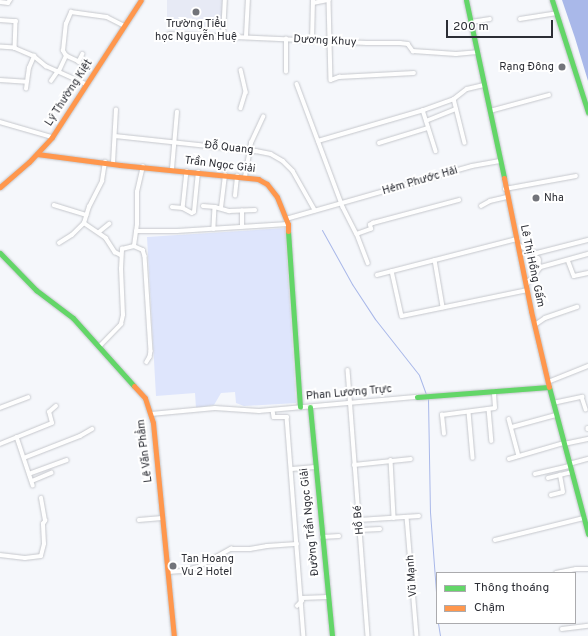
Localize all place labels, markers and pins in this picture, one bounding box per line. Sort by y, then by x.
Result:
marker: Trường Tiểu học Nguyễn Huệ [191,7,201,17]
place label: Trường Tiểu học Nguyễn Huệ [155,18,237,44]
place label: Rạng Đông [499,60,554,74]
marker: Rạng Đông [557,62,567,72]
place label: Nha [544,191,564,205]
marker: Nha [531,193,541,203]
place label: Tan Hoang Vu 2 Hotel [181,553,234,579]
marker: Tan Hoang Vu 2 Hotel [168,561,178,571]

